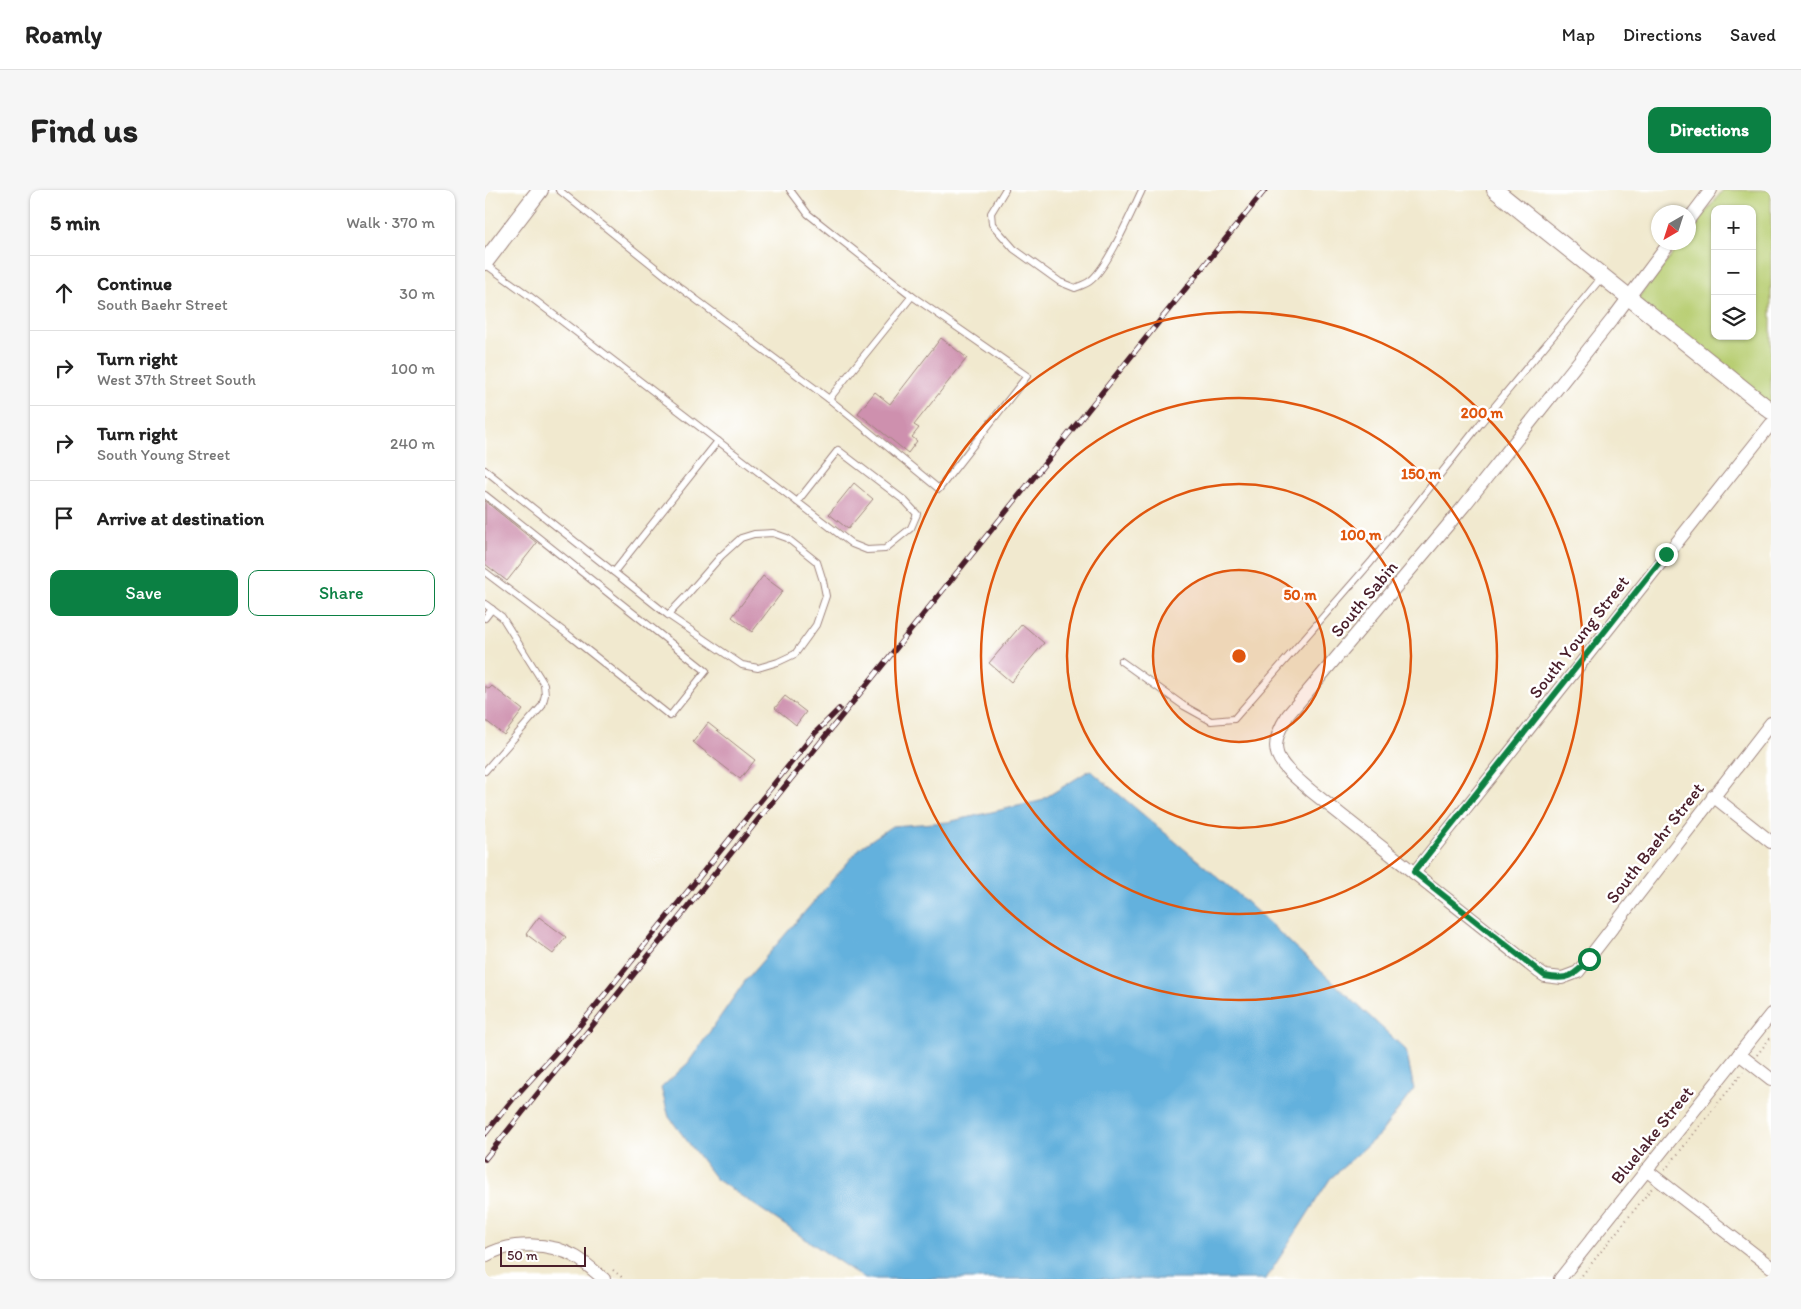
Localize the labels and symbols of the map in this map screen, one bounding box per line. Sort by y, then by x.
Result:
north arrow [1651,205,1696,250]
text: 200 m [1461,404,1504,422]
text: 150 m [1401,465,1441,483]
text: 100 m [1340,526,1382,544]
route end [1655,543,1678,566]
street label: South Sabin [1326,556,1402,642]
street label: South Young Street [1524,571,1634,703]
text: 50 m [1283,586,1317,604]
centre of rings [1230,647,1248,665]
street label: South Baehr Street [1601,778,1709,908]
route start [1578,948,1601,971]
street label: Bluelake Street [1606,1082,1698,1188]
scale bar [500,1244,586,1267]

